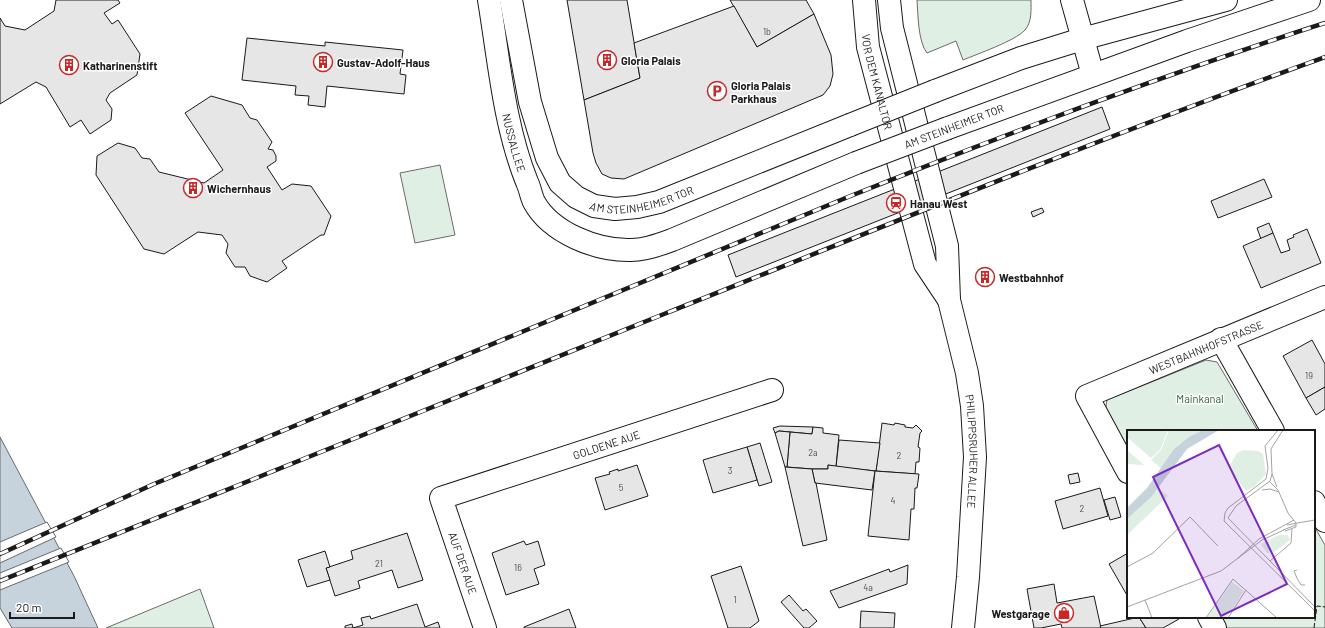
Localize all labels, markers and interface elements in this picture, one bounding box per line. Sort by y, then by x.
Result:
house number: 1b [763,26,771,37]
street label: VOR DEM KANALTOR [860,33,896,131]
building icon: Gloria Palais [596,49,618,71]
building icon: Gustav-Adolf-Haus [312,51,334,73]
building icon: Katharinenstift [58,54,80,76]
place label: Gloria Palais [621,54,681,67]
place label: Gustav-Adolf-Haus [337,56,430,69]
place label: Katharinenstift [83,59,158,72]
place label: Gloria Palais Parkhaus [731,79,791,105]
parking icon: Gloria Palais Parkhaus [706,80,728,102]
street label: AM STEINHEIMER TOR [902,101,1006,151]
street label: NUSSALLEE [501,112,529,174]
building icon: Wichernhaus [182,177,204,199]
place label: Wichernhaus [207,182,271,195]
street label: AM STEINHEIMER TOR [588,182,695,216]
station icon: Hanau West [885,192,907,214]
place label: Hanau West [910,197,967,210]
building icon: Westbahnhof [974,266,996,288]
place label: Westbahnhof [999,271,1064,284]
street label: WESTBAHNHOFSTRASSE [1147,317,1265,376]
house number: 19 [1305,370,1313,381]
park label: Mainkanal [1176,392,1224,405]
street label: PHILIPPSRUHER ALLEE [964,393,982,509]
street label: GOLDENE AUE [571,427,642,461]
inset map [1127,430,1315,618]
house number: 2a [808,447,818,458]
house number: 2 [897,450,902,461]
house number: 3 [728,465,733,476]
house number: 5 [619,482,624,493]
house number: 4 [891,495,896,506]
house number: 2 [1080,503,1085,514]
street label: AUF DER AUE [446,530,480,596]
house number: 21 [375,558,383,569]
house number: 16 [514,562,522,573]
house number: 4a [863,582,873,593]
scale bar [10,594,74,620]
house number: 1 [733,594,737,605]
text: 20 m [16,600,42,614]
shop icon: Westgarage [1053,602,1075,624]
place label: Westgarage [991,607,1050,620]

